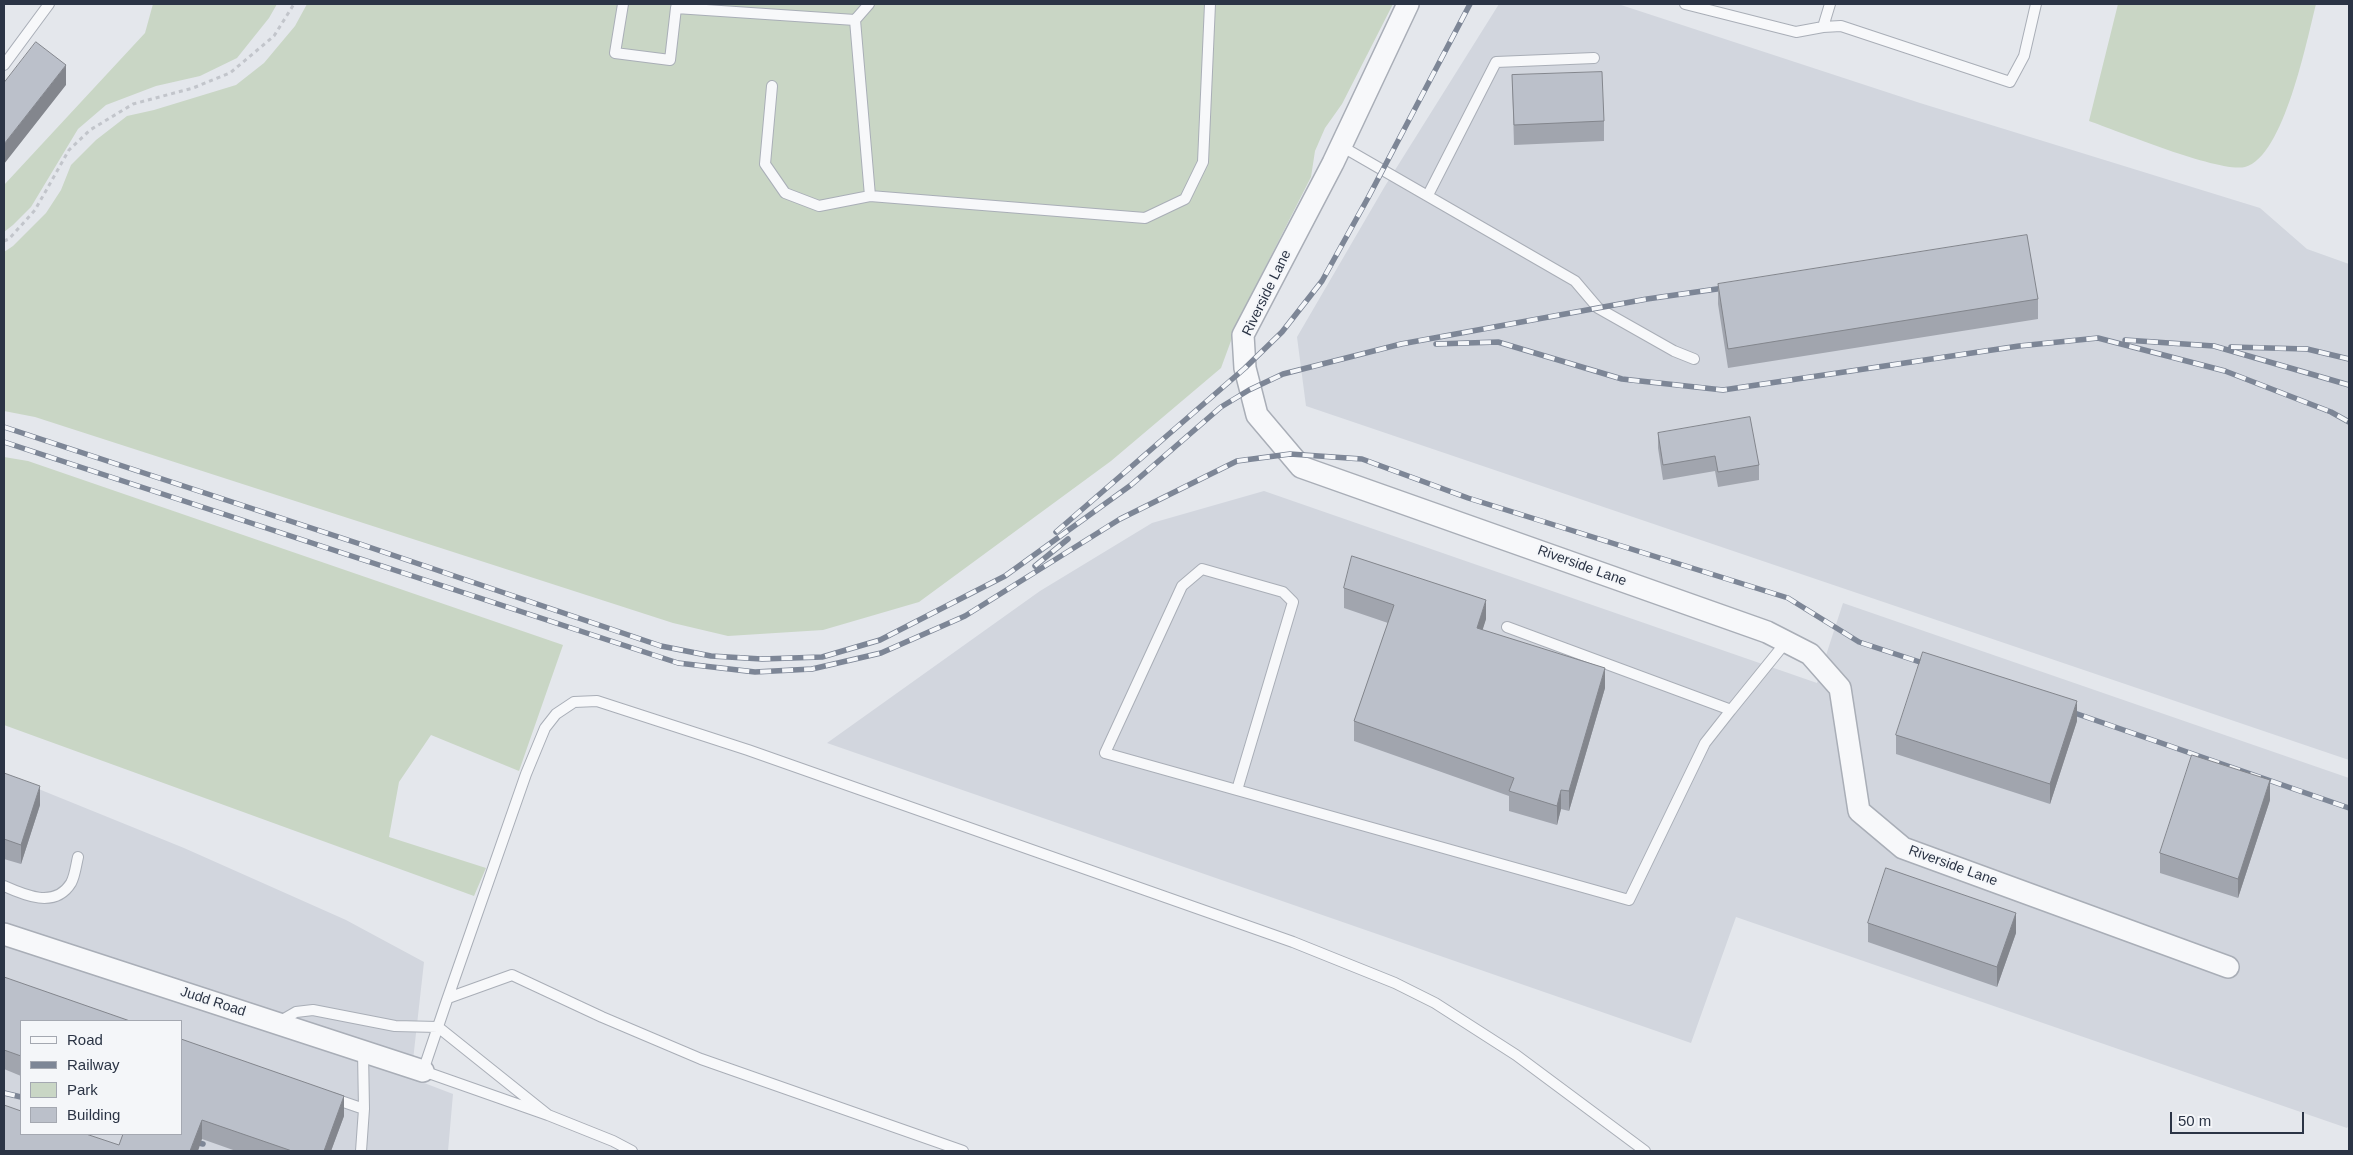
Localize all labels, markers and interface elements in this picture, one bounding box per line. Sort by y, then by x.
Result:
street label: Riverside Lane [1239,247,1295,339]
street label: Riverside Lane [1535,542,1629,590]
street label: Riverside Lane [1906,842,2000,890]
street label: Judd Road [178,984,248,1020]
legend [20,1020,182,1135]
text: Road [67,1031,103,1048]
text: Railway [67,1056,120,1073]
text: Park [67,1081,98,1098]
scale bar [2173,1102,2307,1134]
text: Building [67,1106,120,1123]
text: 50 m [2178,1112,2211,1129]

